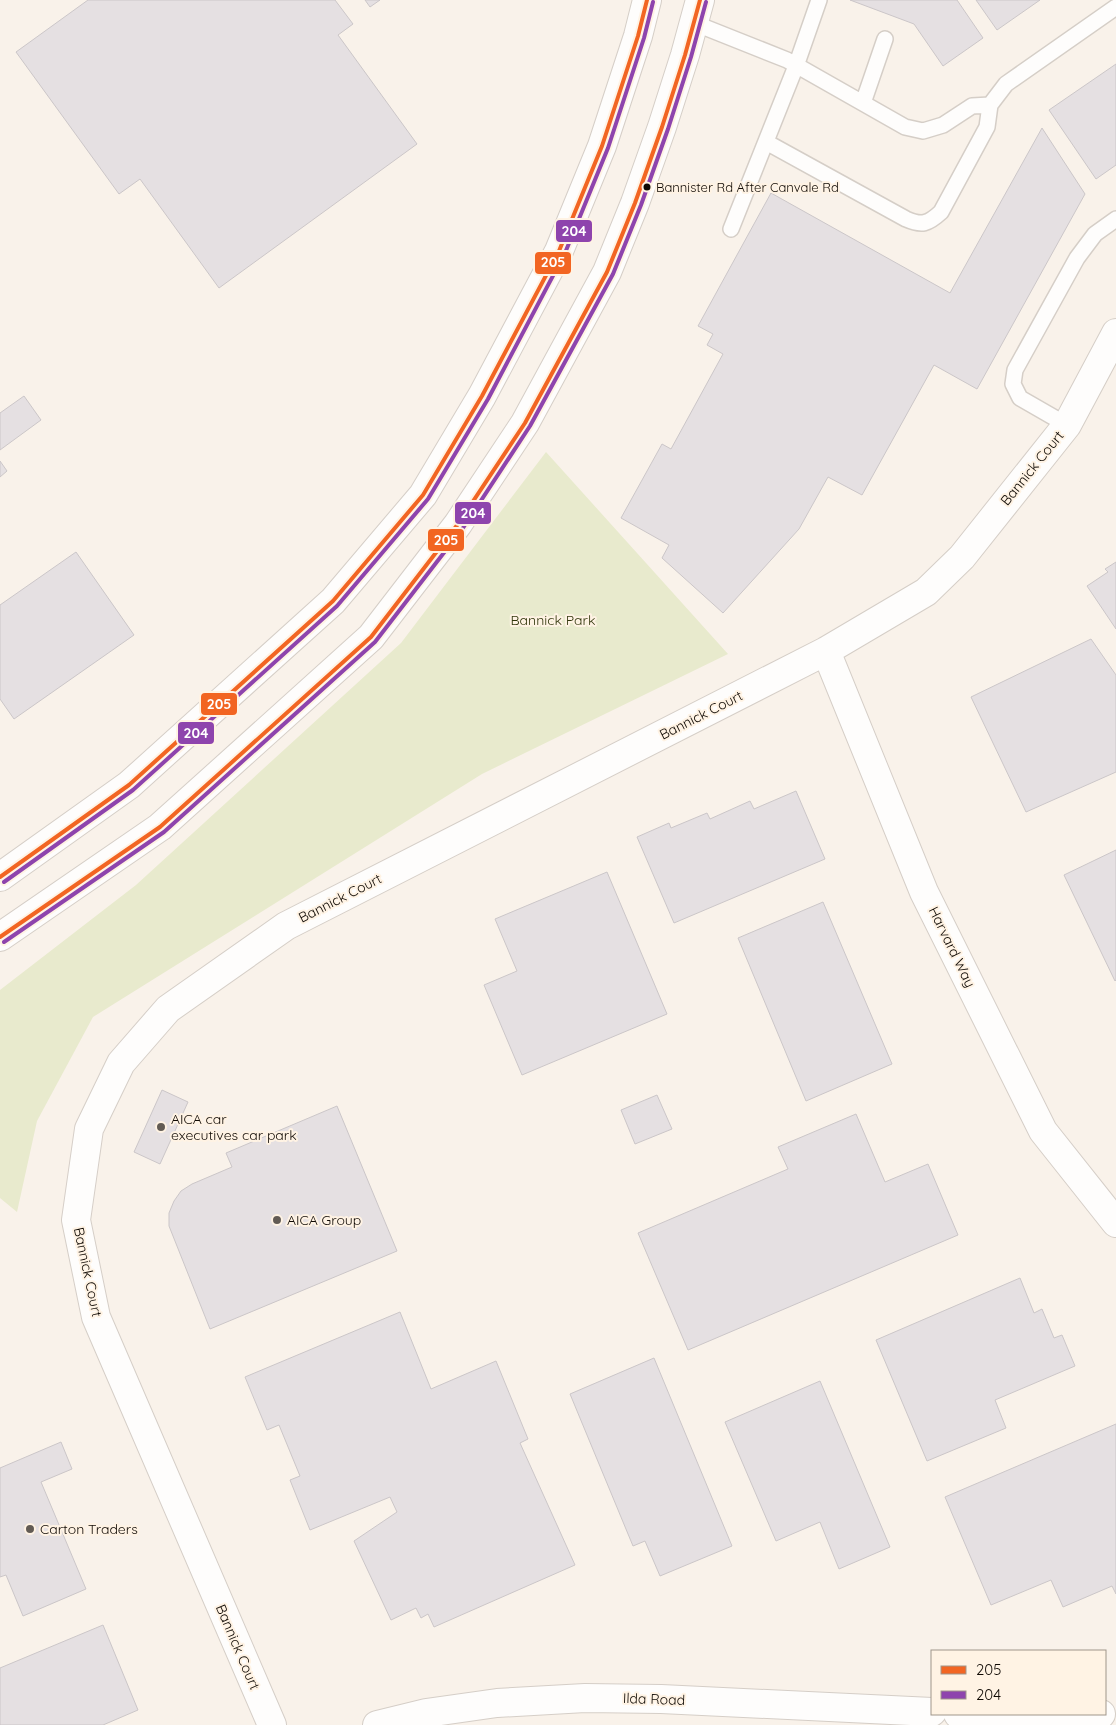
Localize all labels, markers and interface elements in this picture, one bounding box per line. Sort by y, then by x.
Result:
place label: Bannister Rd After Canvale Rd [656,179,839,195]
marker: Bannister Rd After Canvale Rd [642,182,652,192]
line badge: 204 [555,219,593,243]
text: 204 [562,222,586,240]
line badge: 205 [534,251,572,275]
text: 205 [541,253,565,271]
street label: Bannick Court [996,427,1068,509]
line badge: 204 [454,501,492,525]
text: 204 [461,504,485,522]
line badge: 205 [427,528,465,552]
text: 205 [434,531,458,549]
park label: Bannick Park [511,611,595,629]
street label: Bannick Court [656,686,746,744]
line badge: 205 [200,692,238,716]
text: 205 [207,695,231,713]
line badge: 204 [177,721,215,745]
text: 204 [184,724,208,742]
street label: Bannick Court [295,869,385,927]
street label: Harvard Way [925,904,979,990]
place label: AICA car executives car park [171,1110,297,1144]
marker: AICA car executives car park [155,1121,167,1133]
place label: AICA Group [287,1211,361,1229]
marker: AICA Group [271,1214,283,1226]
street label: Bannick Court [70,1226,106,1319]
place label: Carton Traders [40,1520,138,1538]
marker: Carton Traders [24,1523,36,1535]
street label: Bannick Court [212,1602,264,1693]
legend [931,1650,1106,1715]
text: 205 [976,1660,1001,1679]
text: 204 [976,1685,1001,1704]
street label: Ilda Road [623,1689,685,1709]

